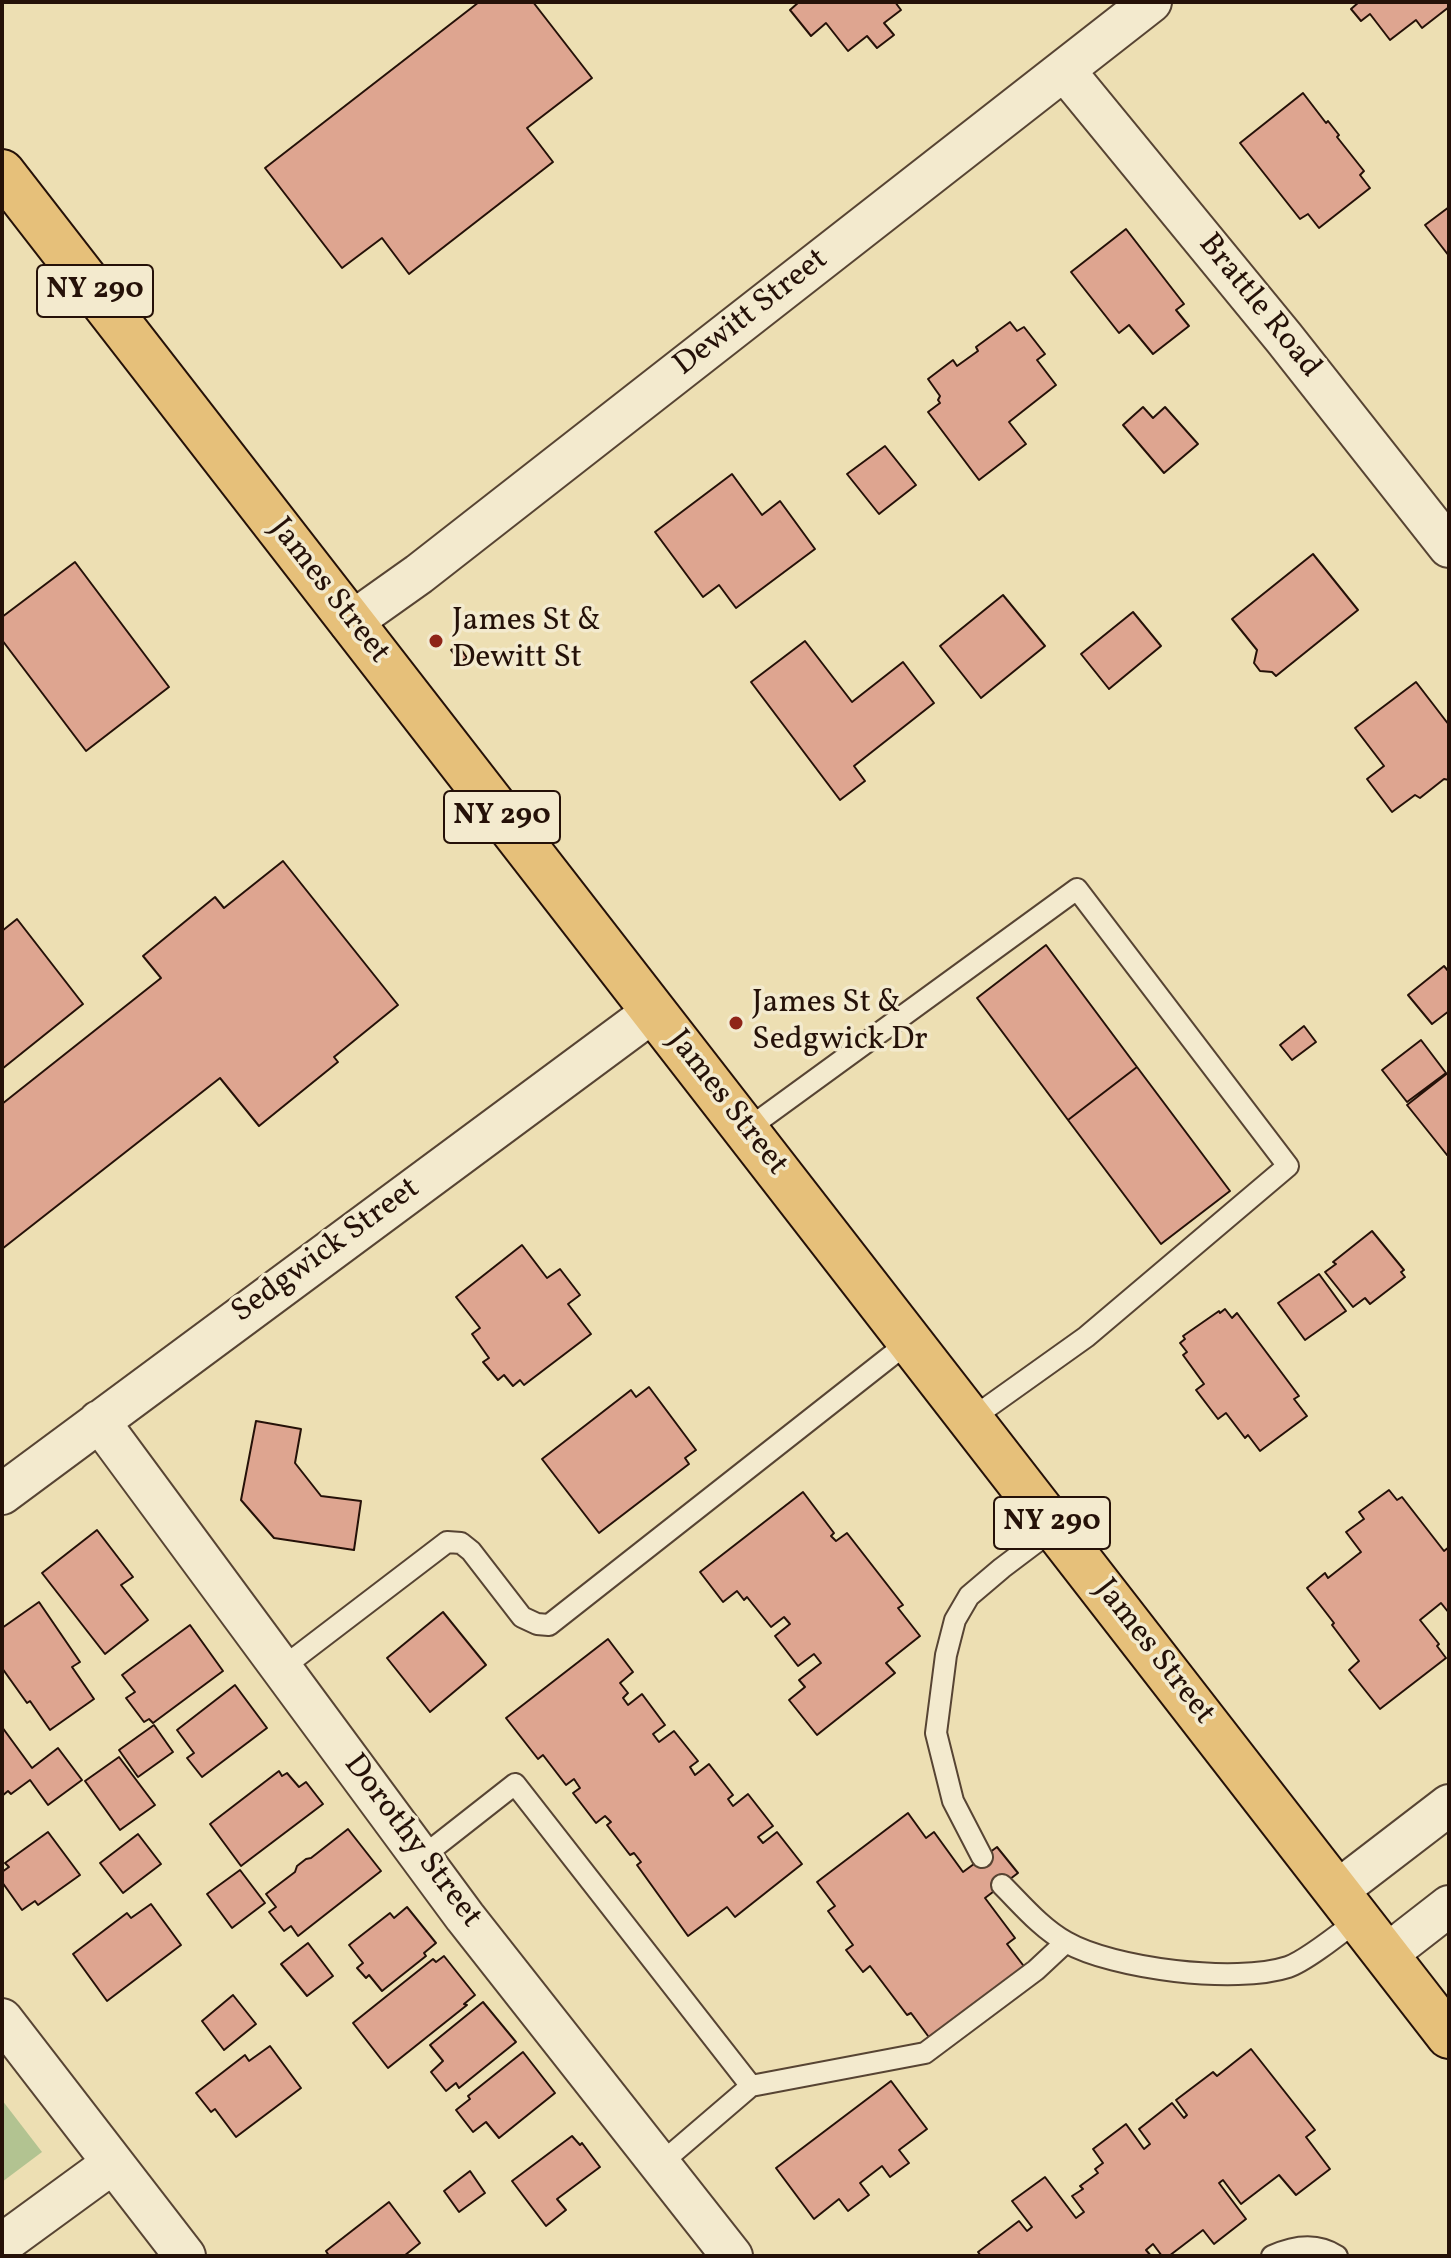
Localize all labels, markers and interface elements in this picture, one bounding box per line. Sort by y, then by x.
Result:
street label: Brattle Road [1188,227,1328,387]
street label: Dewitt Street [667,242,837,386]
road number: NY 290 [37,265,153,317]
street label: James Street [259,512,397,672]
place label: James St & Dewitt St [452,604,601,679]
marker: James St & Dewitt St [427,632,445,650]
road number: NY 290 [444,791,560,843]
place label: James St & Sedgwick Dr [752,986,928,1061]
marker: James St & Sedgwick Dr [727,1014,745,1032]
street label: James Street [657,1024,795,1184]
street label: Sedgwick Street [226,1171,428,1333]
road number: NY 290 [994,1497,1110,1549]
street label: James Street [1084,1573,1222,1733]
street label: Dorothy Street [333,1748,489,1936]

